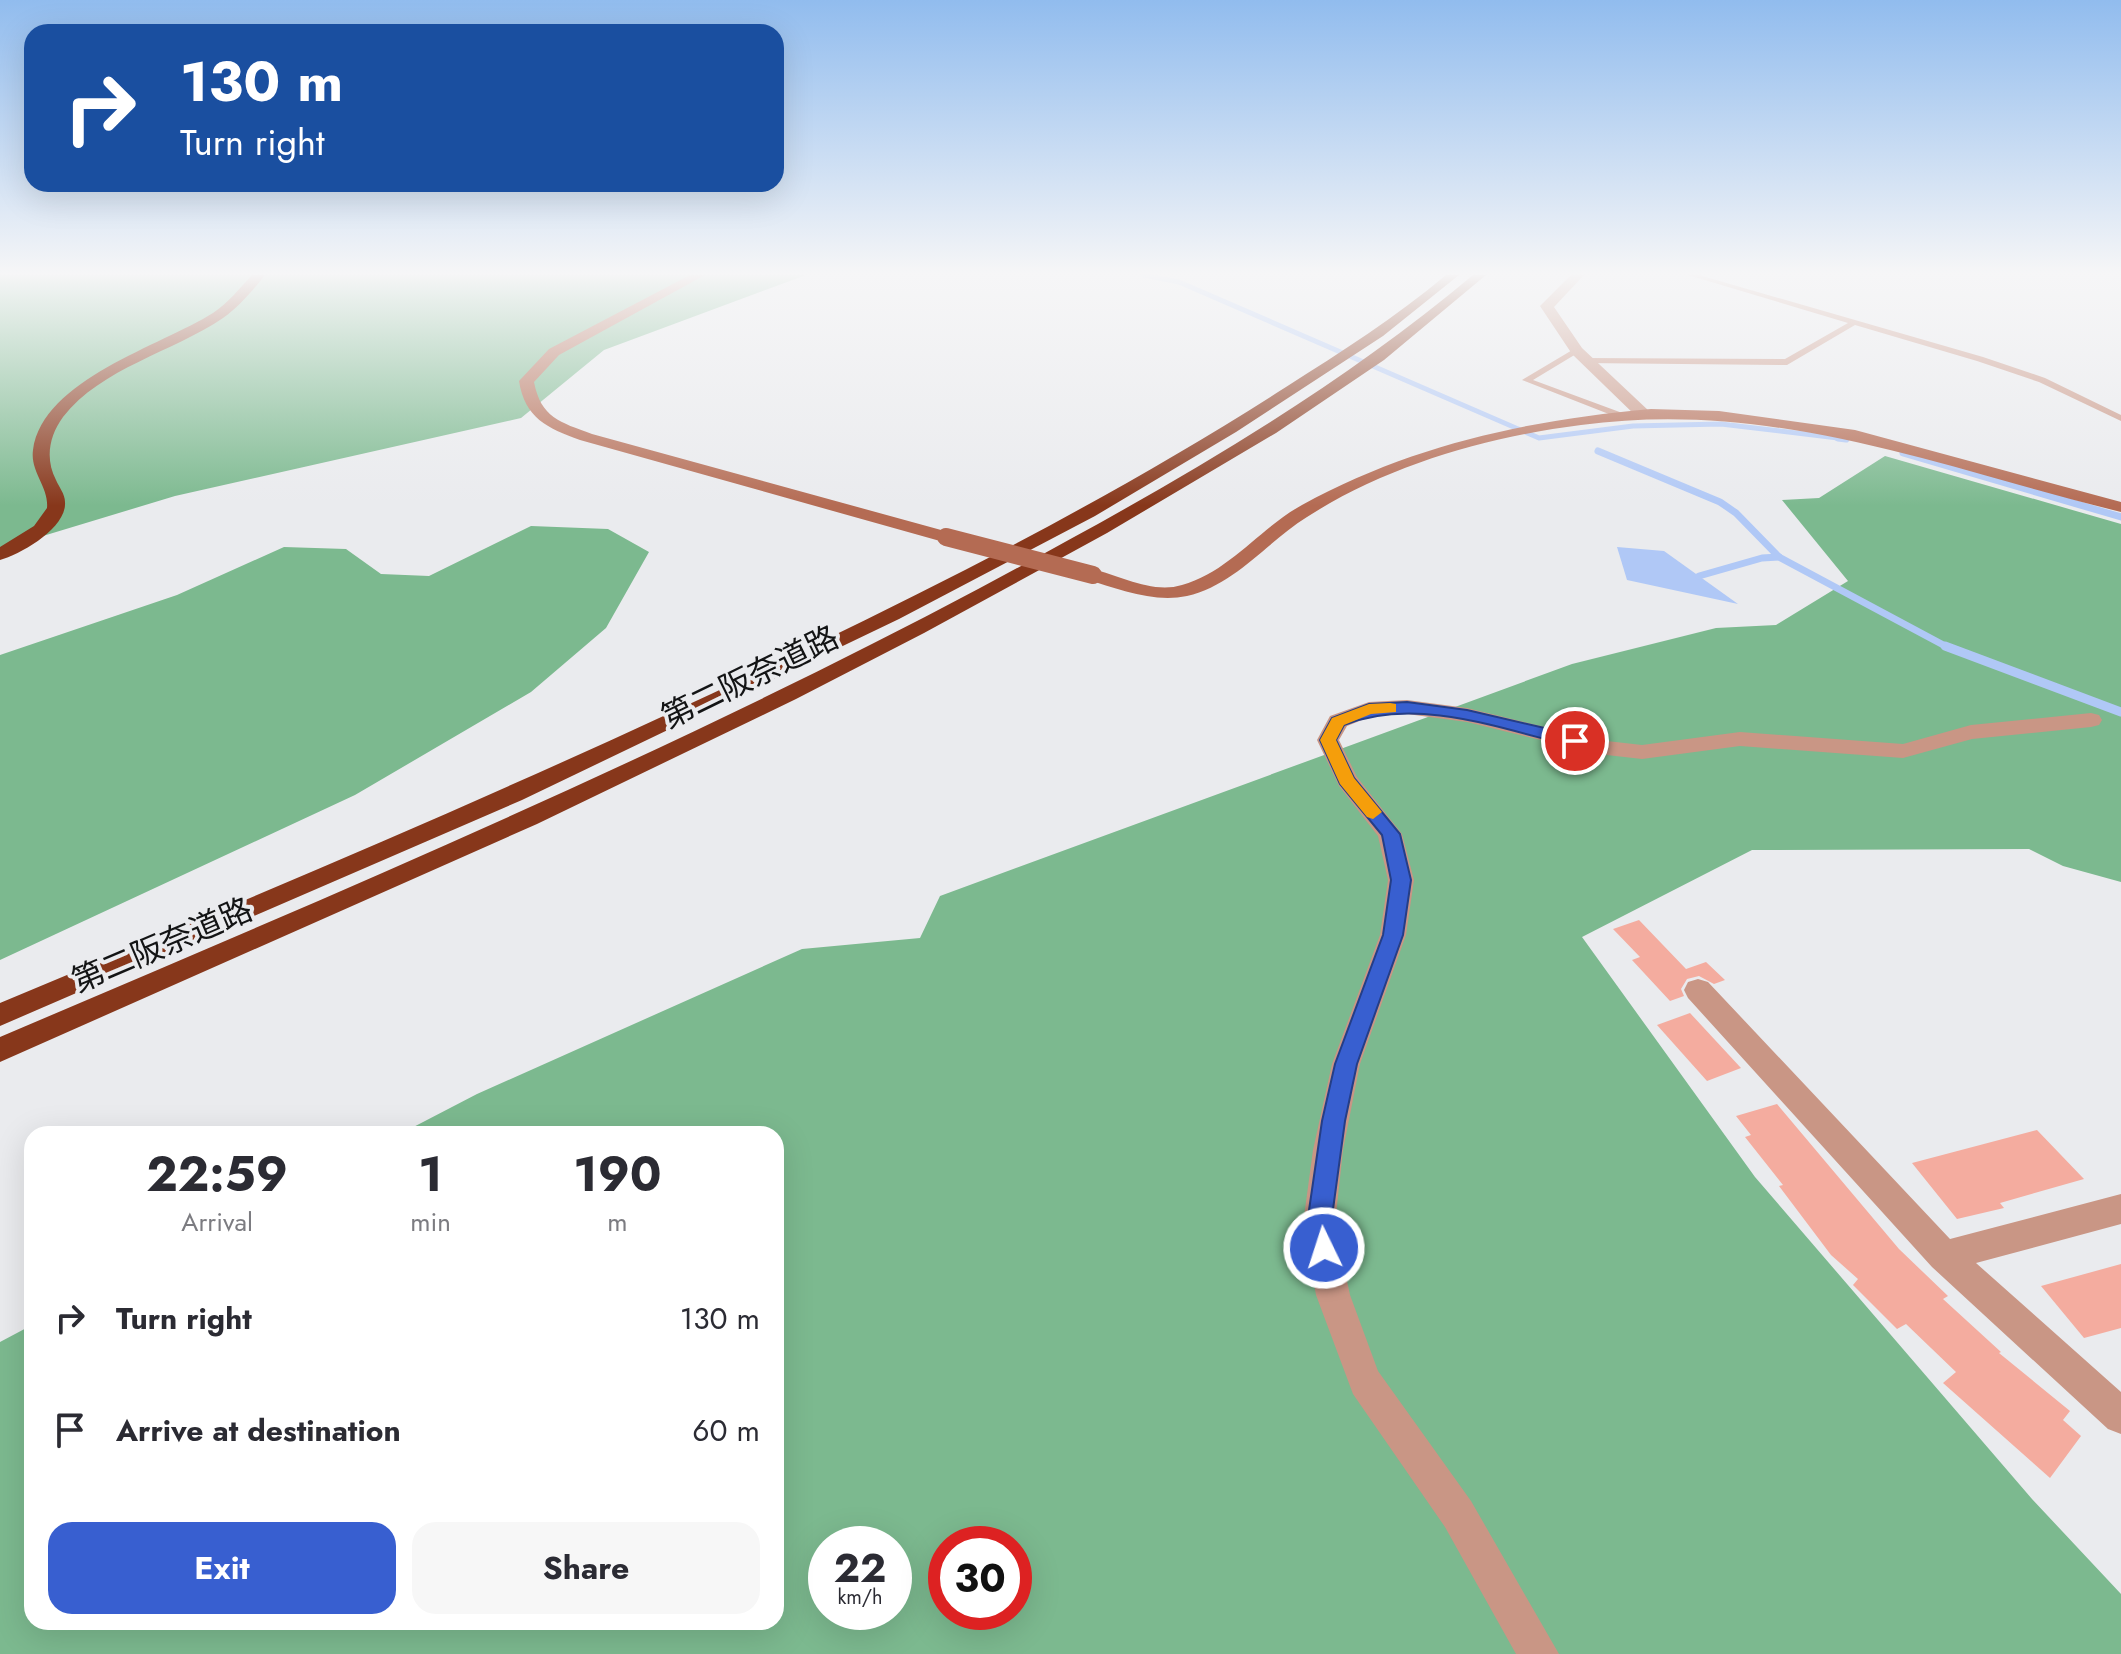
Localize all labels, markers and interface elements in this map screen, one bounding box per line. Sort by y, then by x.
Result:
text: 130 m [180,41,343,122]
icon: right [48,56,152,160]
text: Turn right [180,116,325,168]
street label: 第二阪奈道路 [654,614,846,740]
pin [1541,707,1609,775]
icon: arrive [1553,719,1597,763]
street label: 第二阪奈道路 [65,886,259,1004]
text: 22:59 [146,1140,288,1209]
text: 1 [418,1140,443,1209]
text: 190 [573,1140,662,1209]
text: Arrival [181,1203,253,1241]
text: min [410,1203,451,1241]
text: m [607,1203,628,1241]
position arrow [1282,1206,1366,1290]
icon: right [48,1296,92,1340]
text: Turn right [116,1297,252,1340]
text: 130 m [680,1297,760,1340]
icon: arrive [48,1408,92,1452]
text: Arrive at destination [116,1409,401,1452]
text: 60 m [692,1409,760,1452]
button: Exit [48,1522,396,1614]
button: Share [412,1522,760,1614]
speed limit sign: 30 [928,1526,1032,1630]
text: 22 [834,1539,886,1597]
text: km/h [837,1583,883,1612]

